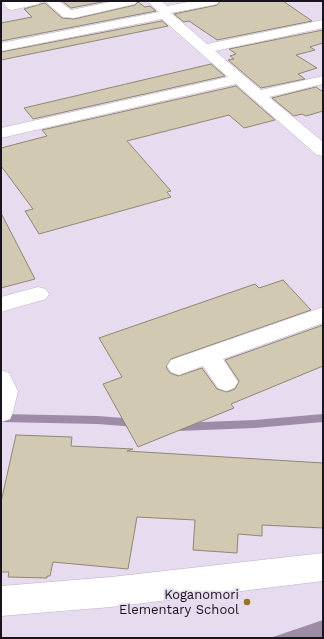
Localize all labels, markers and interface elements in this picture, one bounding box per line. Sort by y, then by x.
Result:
place label: Koganomori Elementary School [119,587,239,618]
marker: Koganomori Elementary School [242,597,252,607]

